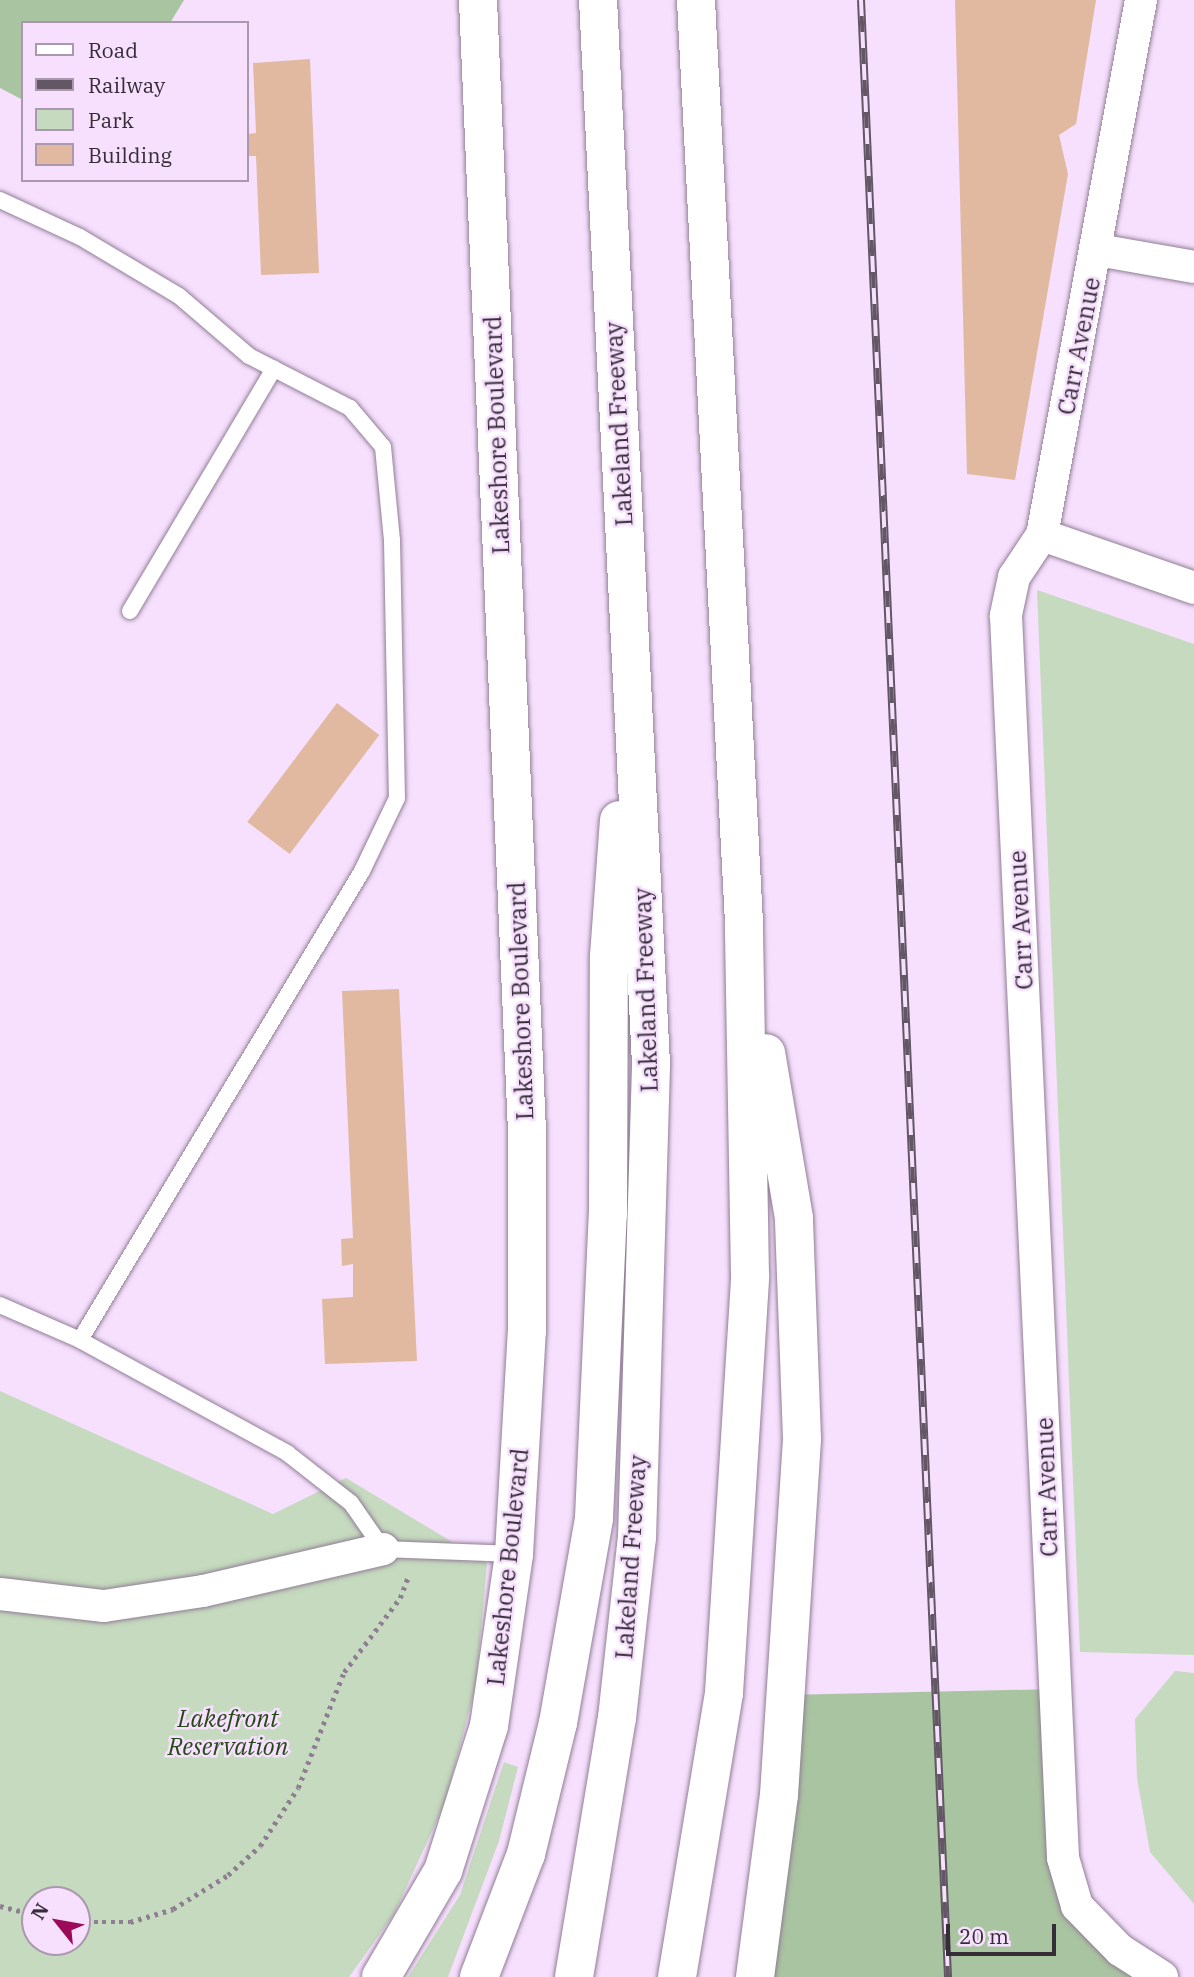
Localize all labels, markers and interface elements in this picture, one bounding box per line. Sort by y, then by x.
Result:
legend [21,21,248,182]
text: Road [88,36,138,64]
text: Railway [88,71,165,99]
text: Park [88,106,134,134]
text: Building [88,141,172,169]
street label: Carr Avenue [1052,275,1106,417]
street label: Lakeshore Boulevard [478,315,516,555]
street label: Lakeland Freeway [599,321,639,527]
street label: Carr Avenue [1003,850,1039,990]
street label: Lakeshore Boulevard [502,881,540,1121]
street label: Lakeland Freeway [628,887,664,1093]
street label: Carr Avenue [1030,1417,1064,1557]
street label: Lakeshore Boulevard [481,1447,535,1687]
street label: Lakeland Freeway [609,1454,653,1660]
park label: Lakefront Reservation [168,1705,288,1761]
north arrow [21,1886,91,1956]
text: N [26,1899,54,1924]
scale bar [949,1910,1059,1954]
text: 20 m [959,1922,1009,1950]

